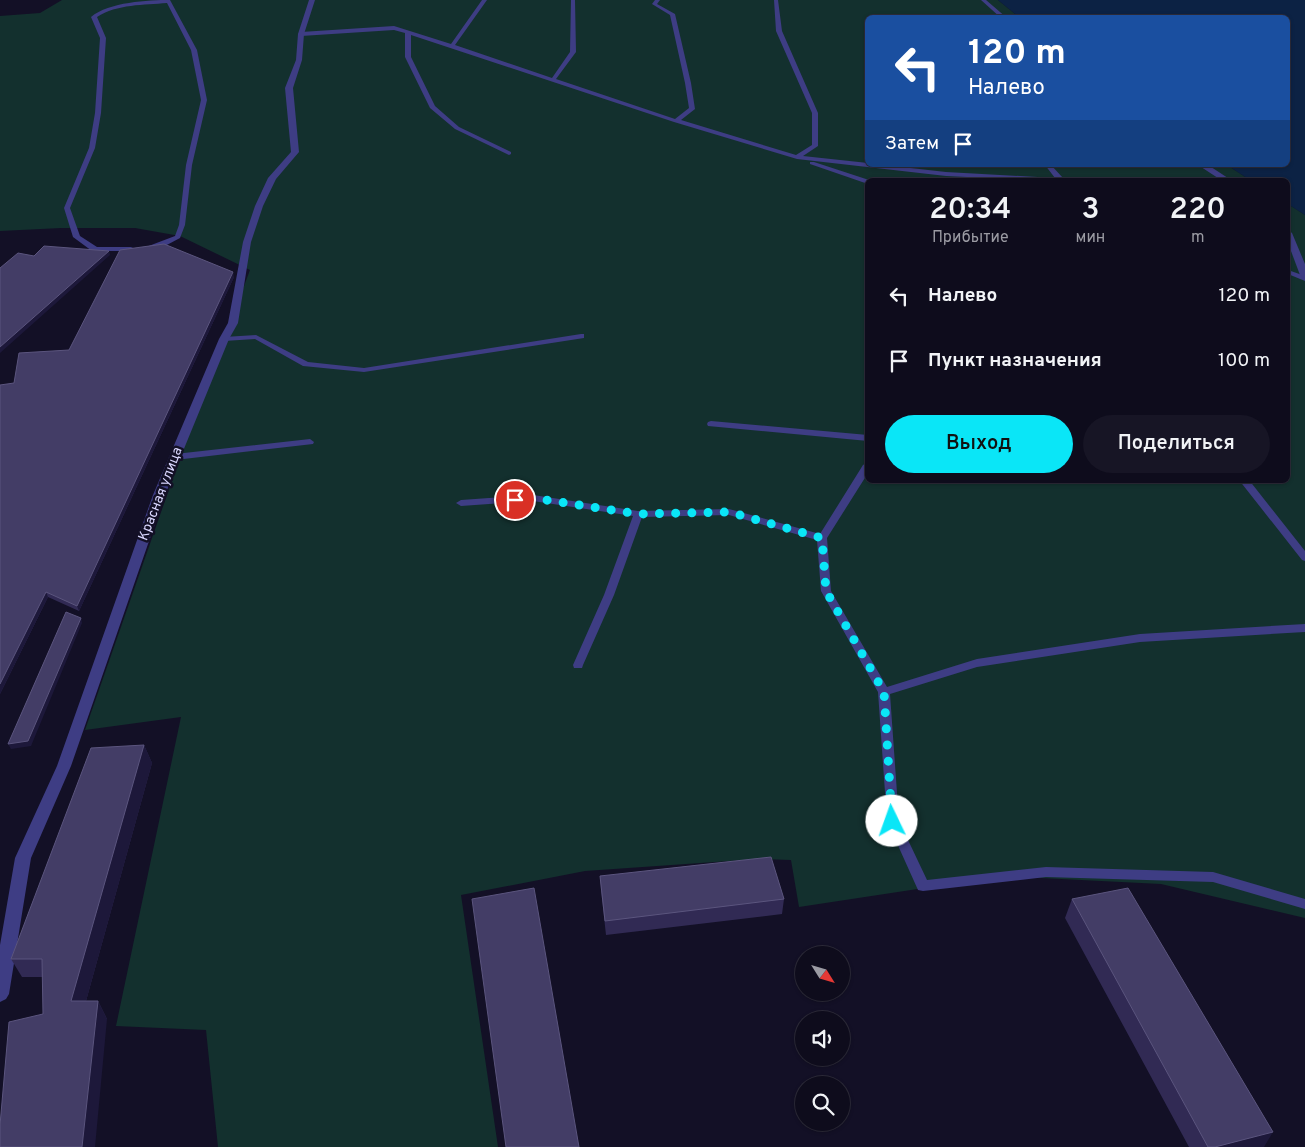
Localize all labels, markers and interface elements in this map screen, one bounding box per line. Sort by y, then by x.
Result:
text: 120 m [968,32,1066,76]
icon: left [885,35,950,100]
text: Налево [968,75,1045,102]
icon: arrive [949,130,977,158]
text: Затем [885,132,939,156]
text: 20:34 [929,192,1011,229]
text: 3 [1081,192,1099,229]
text: 220 [1170,192,1226,229]
text: Прибытие [932,228,1009,248]
text: мин [1076,228,1105,248]
text: m [1191,228,1204,248]
icon: left [885,282,913,310]
text: Налево [928,284,997,308]
text: 120 m [1219,284,1270,308]
icon: arrive [885,347,913,375]
text: Пункт назначения [928,349,1102,373]
text: 100 m [1218,349,1270,373]
button: Выход [885,415,1073,473]
button: Поделиться [1083,415,1270,473]
street label: Красная улица [135,445,187,543]
pin [494,479,536,521]
icon: arrive [501,486,529,514]
position arrow [865,794,917,846]
north arrow [795,946,850,1001]
map controls [795,946,850,1131]
button: sound [795,1011,850,1066]
button: search [795,1076,850,1131]

